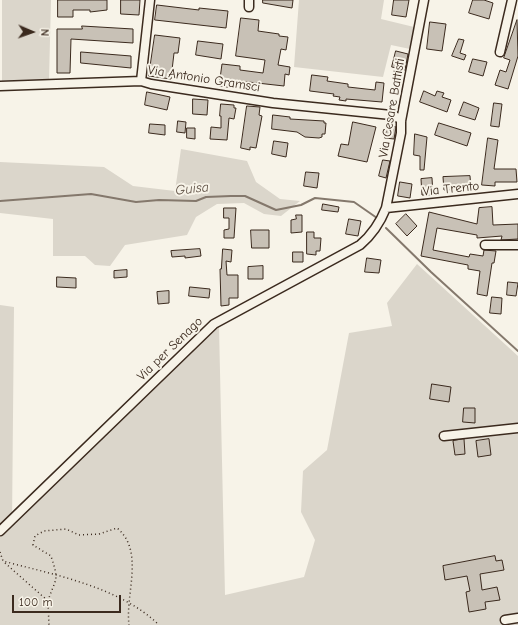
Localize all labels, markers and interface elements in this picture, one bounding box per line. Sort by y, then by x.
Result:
north arrow [12,12,52,52]
text: N [38,29,51,36]
street label: Via Cesare Battisti [376,57,408,159]
street label: Via Antonio Gramsci [147,62,261,96]
street label: Via Trento [422,178,480,200]
water label: Guisa [174,179,210,199]
street label: Via per Senago [134,314,206,384]
scale bar [14,587,123,613]
text: 100 m [19,595,52,609]

